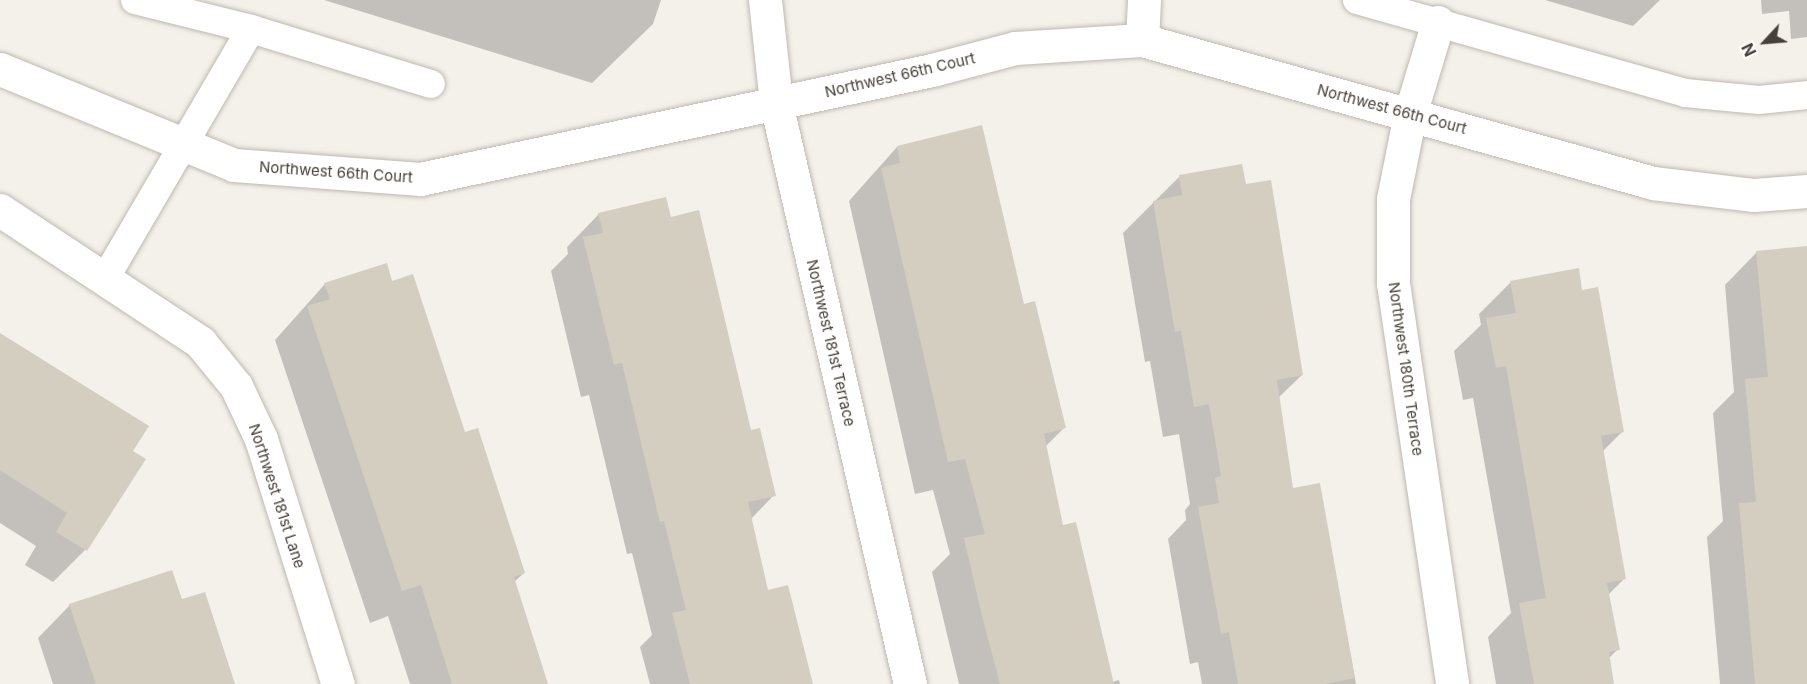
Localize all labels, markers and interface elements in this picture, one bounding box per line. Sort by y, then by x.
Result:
north arrow [1735,12,1795,72]
text: N [1737,40,1760,60]
street label: Northwest 66th Court [823,49,977,101]
street label: Northwest 66th Court [1315,80,1469,138]
street label: Northwest 66th Court [259,158,413,186]
street label: Northwest 181st Terrace [803,258,859,428]
street label: Northwest 180th Terrace [1385,281,1427,457]
street label: Northwest 181st Lane [245,422,309,570]

